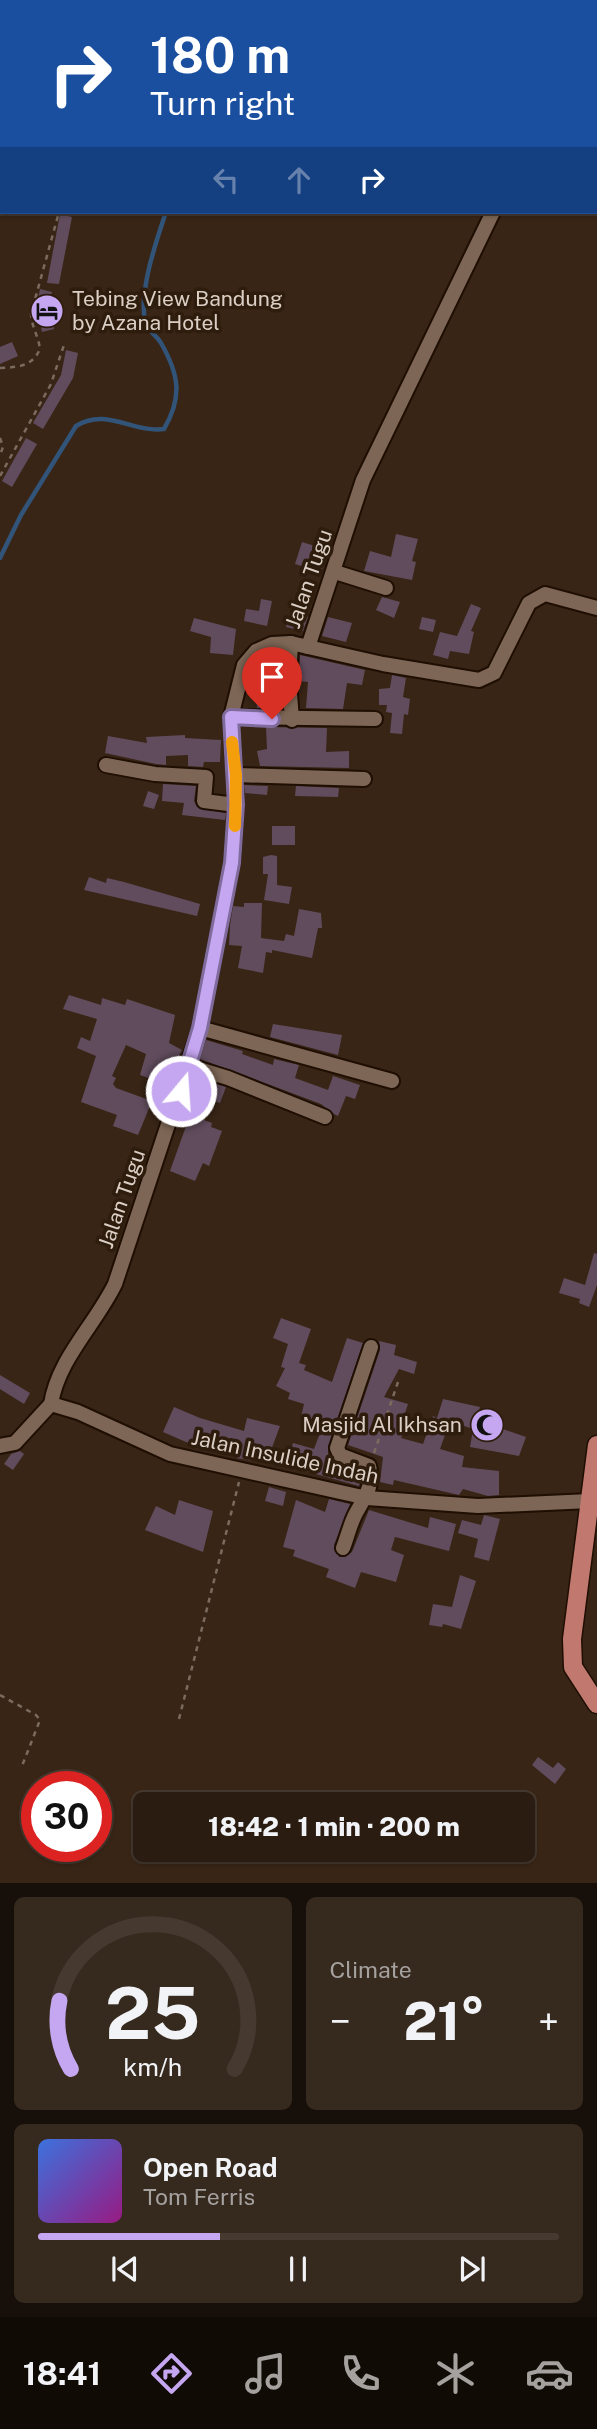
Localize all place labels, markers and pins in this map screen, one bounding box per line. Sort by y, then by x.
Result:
place label: Tebing View Bandung by Azana Hotel [72,286,283,335]
hotel icon: Tebing View Bandung by Azana Hotel [28,292,66,330]
pin [242,647,302,719]
mosque icon: Masjid Al Ikhsan [468,1406,506,1444]
place label: Masjid Al Ikhsan [302,1412,462,1437]

